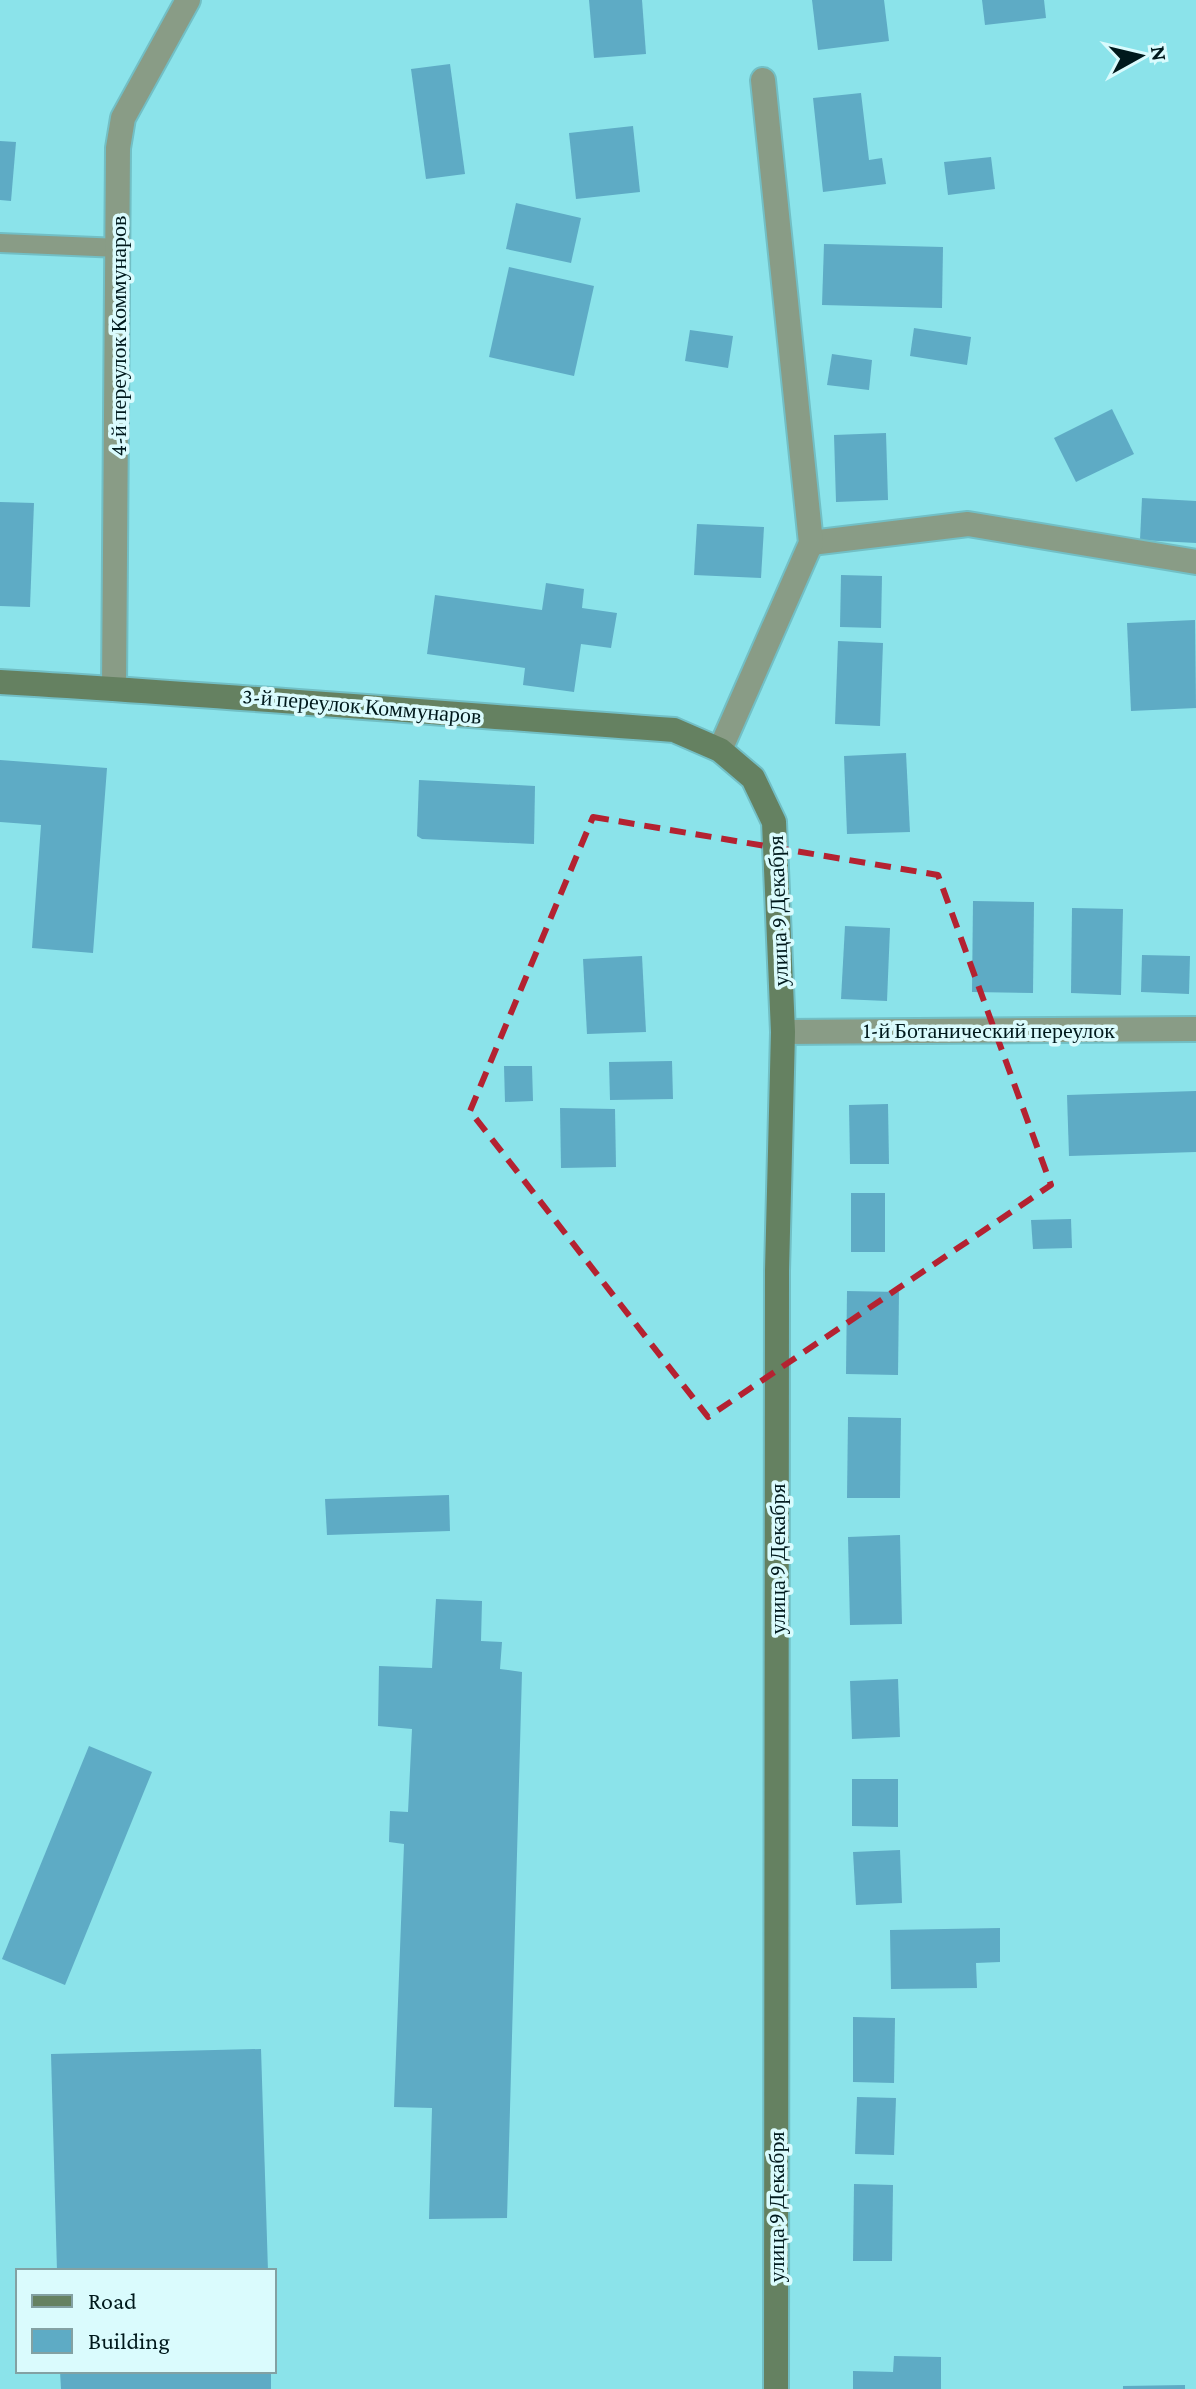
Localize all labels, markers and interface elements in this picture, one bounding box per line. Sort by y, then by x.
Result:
north arrow [1100,16,1180,96]
text: N [1146,44,1173,62]
street label: 4-й переулок Коммунаров [106,216,131,456]
street label: 3-й переулок Коммунаров [241,683,483,729]
street label: улица 9 Декабря [763,835,793,987]
street label: 1-й Ботанический переулок [863,1018,1115,1043]
street label: улица 9 Декабря [765,1483,790,1635]
street label: улица 9 Декабря [764,2131,789,2283]
legend [16,2269,276,2373]
text: Road [88,2287,137,2314]
text: Building [88,2327,170,2354]

